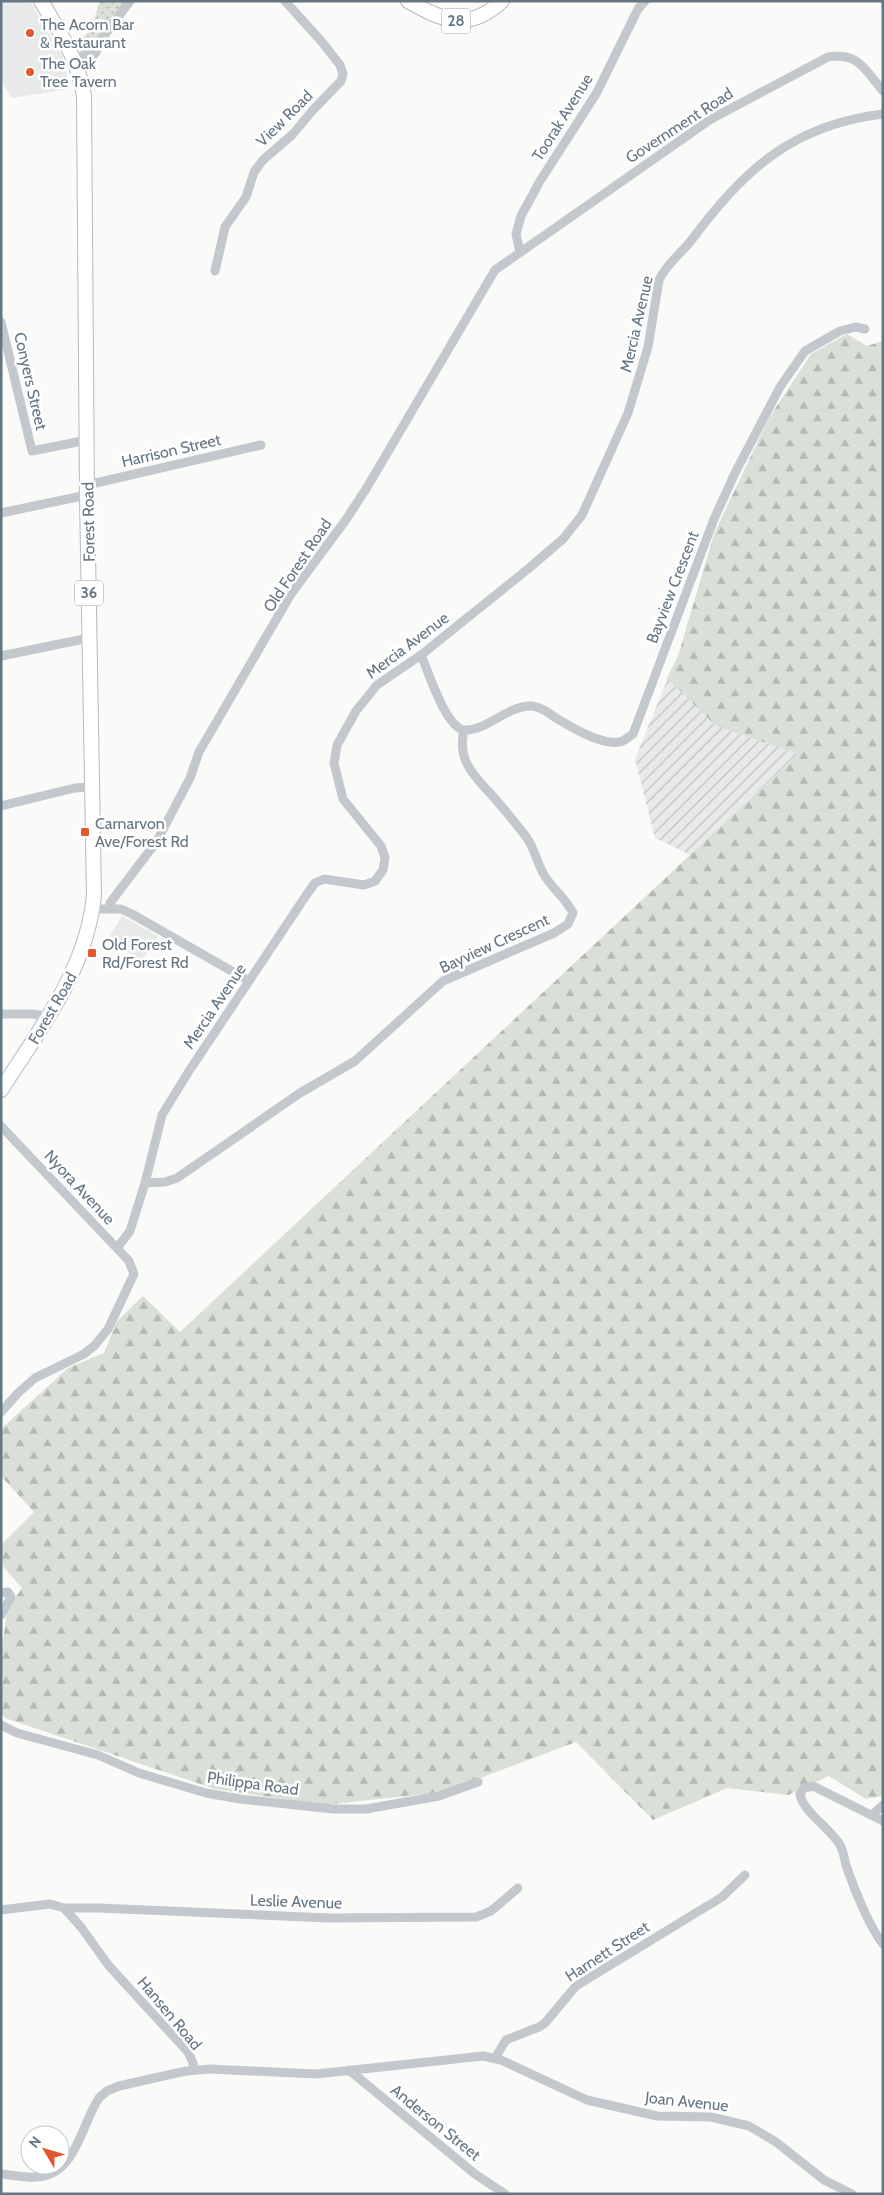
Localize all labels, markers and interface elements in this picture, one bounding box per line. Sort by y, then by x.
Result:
road number: 28 [442,8,470,34]
place label: The Acorn Bar & Restaurant [40,15,135,52]
marker: The Acorn Bar & Restaurant [24,27,36,39]
place label: The Oak Tree Tavern [40,54,117,91]
marker: The Oak Tree Tavern [24,66,36,78]
street label: Toorak Avenue [528,70,597,164]
street label: Government Road [622,84,736,167]
street label: View Road [252,86,317,151]
street label: Mercia Avenue [616,274,657,374]
street label: Conyers Street [10,330,51,432]
street label: Harrison Street [120,430,223,471]
street label: Forest Road [78,482,99,562]
street label: Old Forest Road [259,515,336,615]
street label: Bayview Crescent [642,528,703,646]
road number: 36 [75,580,103,606]
street label: Mercia Avenue [362,608,452,683]
place label: Carnarvon Ave/Forest Rd [95,814,189,851]
marker: Carnarvon Ave/Forest Rd [79,826,91,838]
street label: Bayview Crescent [436,910,553,977]
place label: Old Forest Rd/Forest Rd [102,935,189,972]
marker: Old Forest Rd/Forest Rd [86,947,98,959]
street label: Mercia Avenue [179,960,250,1052]
street label: Forest Road [24,969,81,1048]
street label: Nyora Avenue [40,1146,119,1228]
street label: Philippa Road [206,1768,300,1799]
street label: Leslie Avenue [249,1890,342,1913]
street label: Harnett Street [562,1917,653,1986]
street label: Hansen Road [133,1973,206,2054]
street label: Anderson Street [387,2080,485,2165]
street label: Joan Avenue [643,2088,730,2115]
north arrow [20,2125,70,2175]
text: N [25,2133,45,2151]

